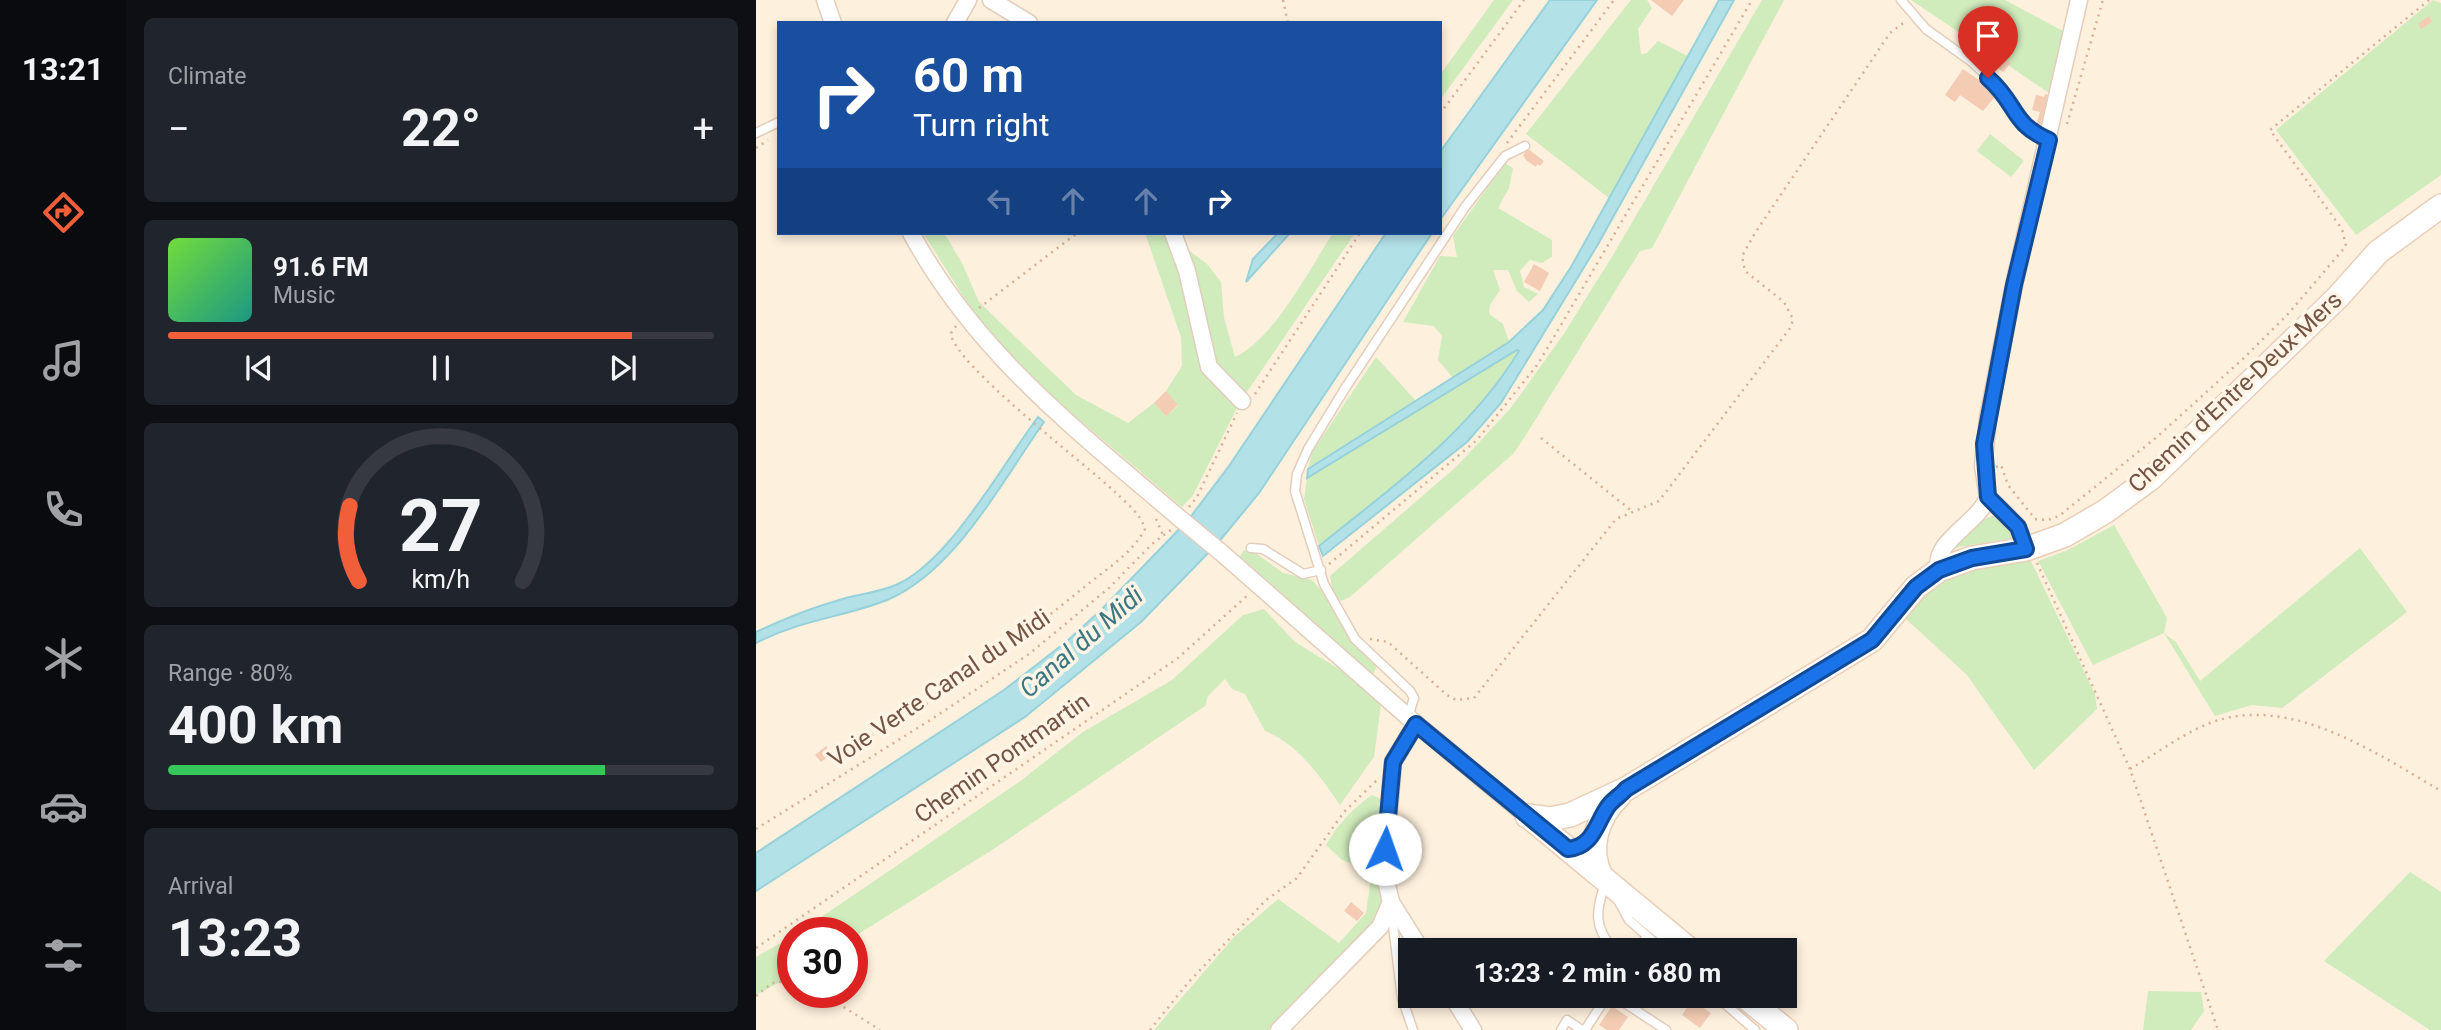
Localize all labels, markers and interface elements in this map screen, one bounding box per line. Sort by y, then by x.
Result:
pin [1958,6,2018,78]
icon: arrive [1969,17,2007,55]
text: 60 m [913,47,1024,104]
icon: right [798,49,889,140]
text: 13:21 [22,50,104,88]
text: Climate [168,63,247,90]
text: 22° [401,98,481,159]
text: Turn right [913,106,1049,144]
text: − [168,107,190,151]
text: + [692,107,714,151]
icon: left [981,182,1019,220]
icon: ahead [1054,182,1092,220]
icon: ahead [1127,182,1165,220]
icon: right [1200,182,1238,220]
icon: directions [39,188,88,237]
text: 91.6 FM [273,252,369,282]
text: Music [273,282,335,309]
street label: Chemin d'Entre-Deux-Mers [2122,286,2348,498]
icon: music [39,336,88,385]
icon: previous [240,349,278,387]
icon: pause [422,349,460,387]
icon: next [604,349,642,387]
text: 27 [399,483,483,569]
icon: phone [39,485,88,534]
text: km/h [412,565,470,594]
water label: Canal du Midi [1013,580,1149,704]
street label: Voie Verte Canal du Midi [823,603,1055,773]
icon: climate [39,634,88,683]
text: Range · 80% [168,660,293,687]
street label: Chemin Pontmartin [909,687,1095,829]
text: 400 km [168,695,343,756]
icon: car [39,782,88,831]
position arrow [1348,812,1422,886]
text: Arrival [168,873,233,900]
text: 13:23 [168,908,302,969]
speed limit sign: 30 [777,917,868,1008]
icon: filters [39,931,88,980]
text: 13:23 · 2 min · 680 m [1474,958,1721,988]

